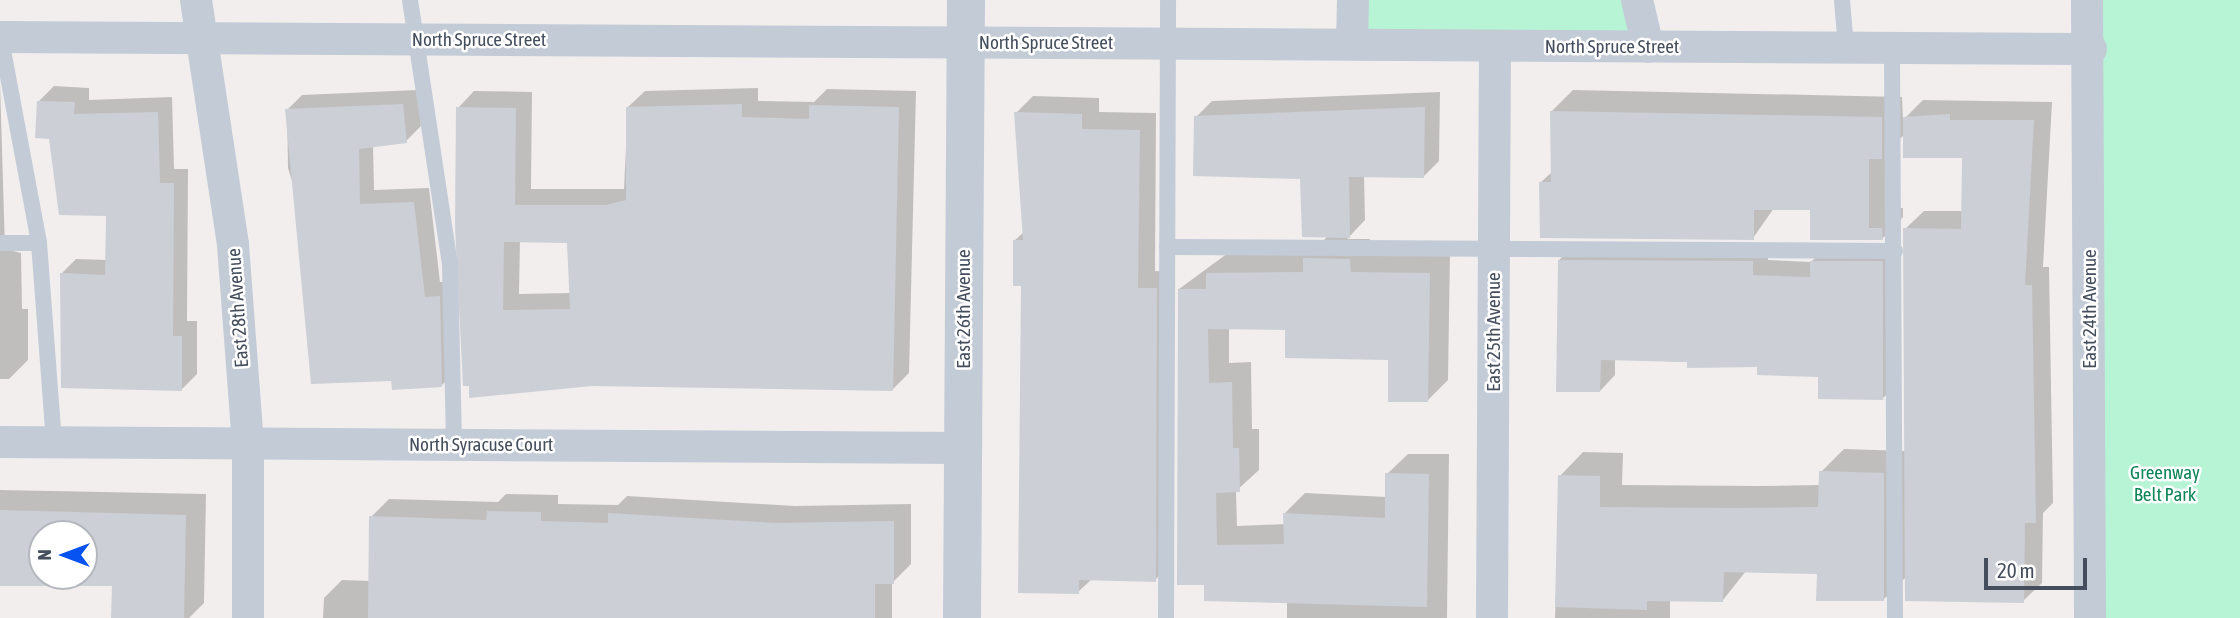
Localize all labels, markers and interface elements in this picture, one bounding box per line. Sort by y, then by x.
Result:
street label: North Spruce Street [412,29,546,51]
street label: North Spruce Street [979,32,1113,54]
street label: North Spruce Street [1545,36,1679,58]
street label: East 28th Avenue [222,248,254,368]
street label: East 26th Avenue [953,249,975,369]
street label: East 24th Avenue [2079,249,2101,369]
street label: East 25th Avenue [1483,272,1505,392]
street label: North Syracuse Court [409,434,553,456]
park label: Greenway Belt Park [2130,462,2200,506]
north arrow [28,520,98,590]
scale bar [1988,544,2091,588]
text: N [33,549,55,561]
text: 20 m [1997,558,2035,582]

